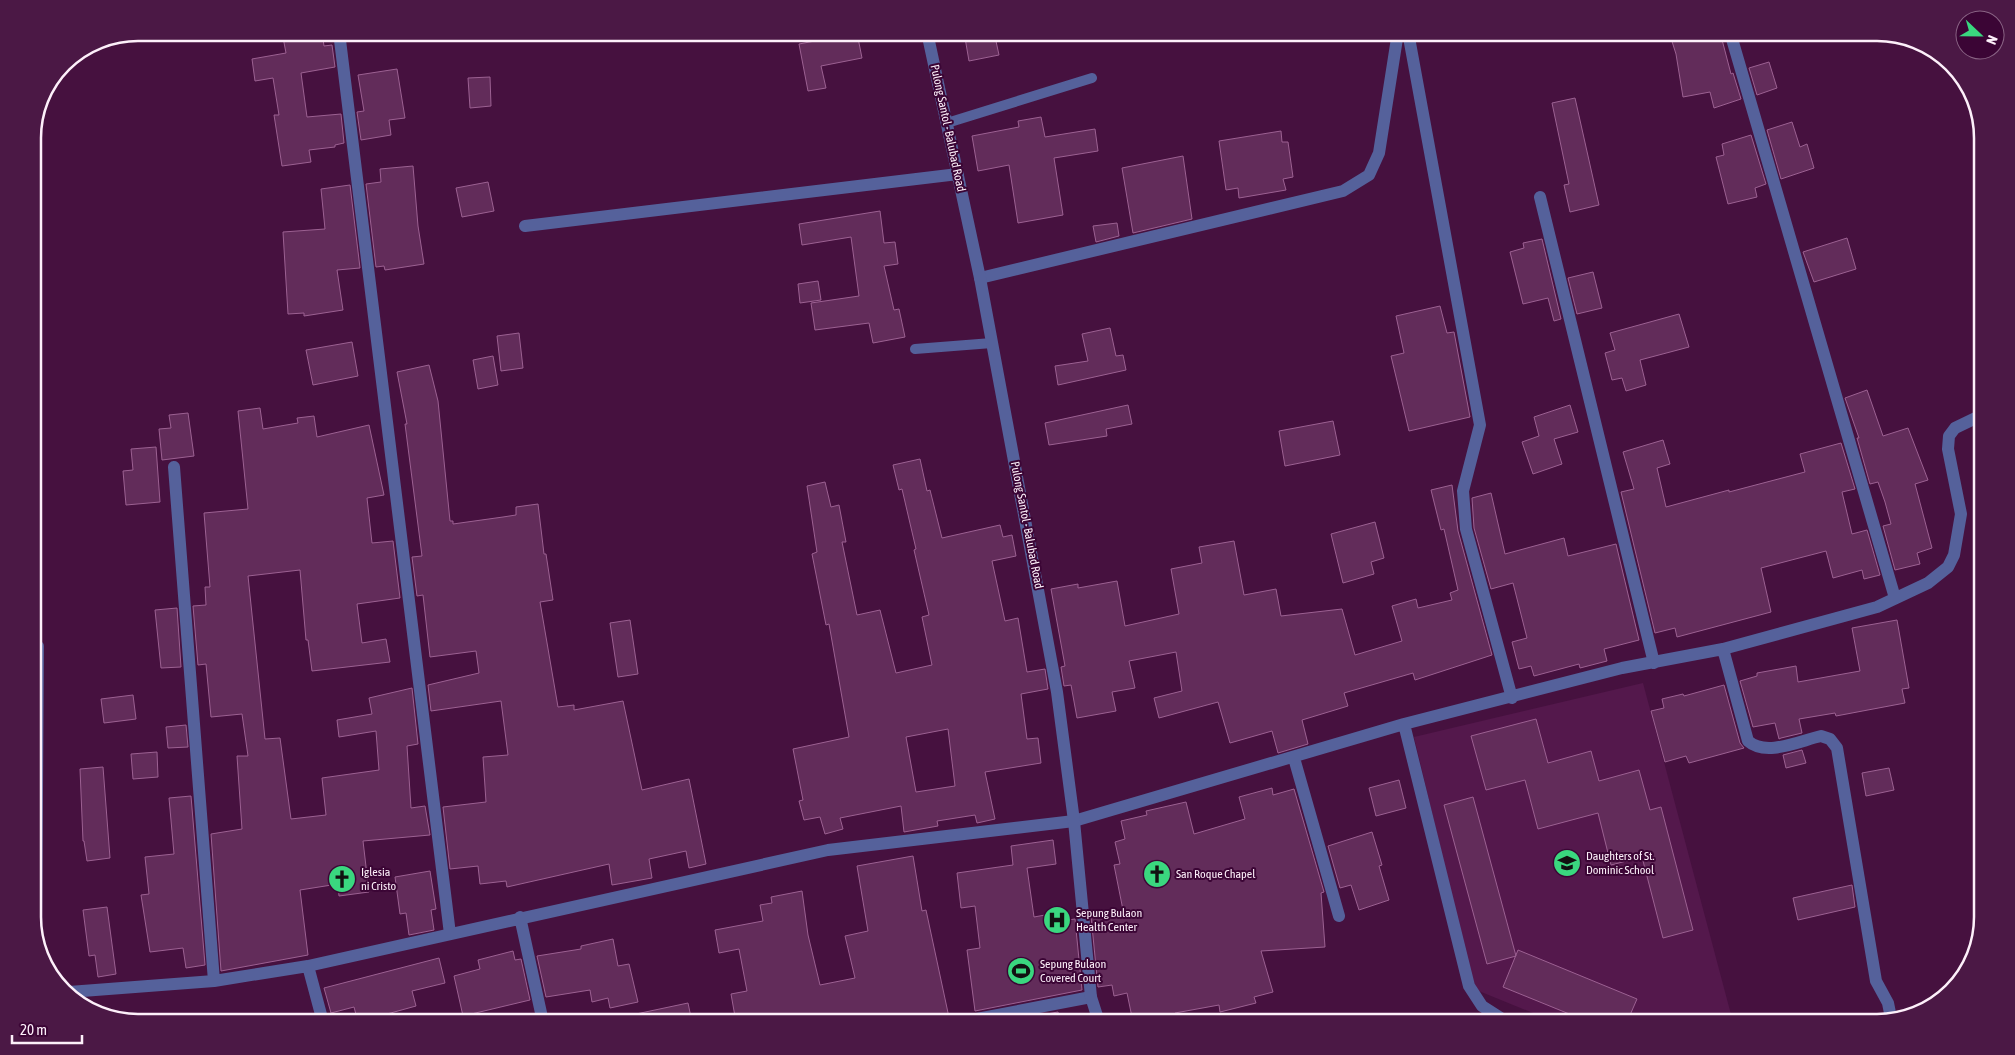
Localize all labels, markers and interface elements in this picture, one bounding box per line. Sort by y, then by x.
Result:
north arrow [1955,10,2005,60]
text: N [1983,33,2001,47]
street label: Pulong Santol - Balubad Road [928,63,968,193]
street label: Pulong Santol - Balubad Road [1008,460,1046,590]
school or university icon: Daughters of St. Dominic School [1552,848,1582,878]
place label: Daughters of St. Dominic School [1586,849,1655,877]
church icon: San Roque Chapel [1142,859,1172,889]
church icon: Iglesia ni Cristo [327,864,357,894]
place label: Iglesia ni Cristo [361,865,396,893]
place label: San Roque Chapel [1176,867,1256,881]
hospital icon: Sepung Bulaon Health Center [1042,905,1072,935]
place label: Sepung Bulaon Health Center [1076,906,1142,934]
sports icon: Sepung Bulaon Covered Court [1006,956,1036,986]
place label: Sepung Bulaon Covered Court [1040,957,1106,985]
scale bar [12,1012,82,1044]
text: 20 m [20,1021,47,1038]

